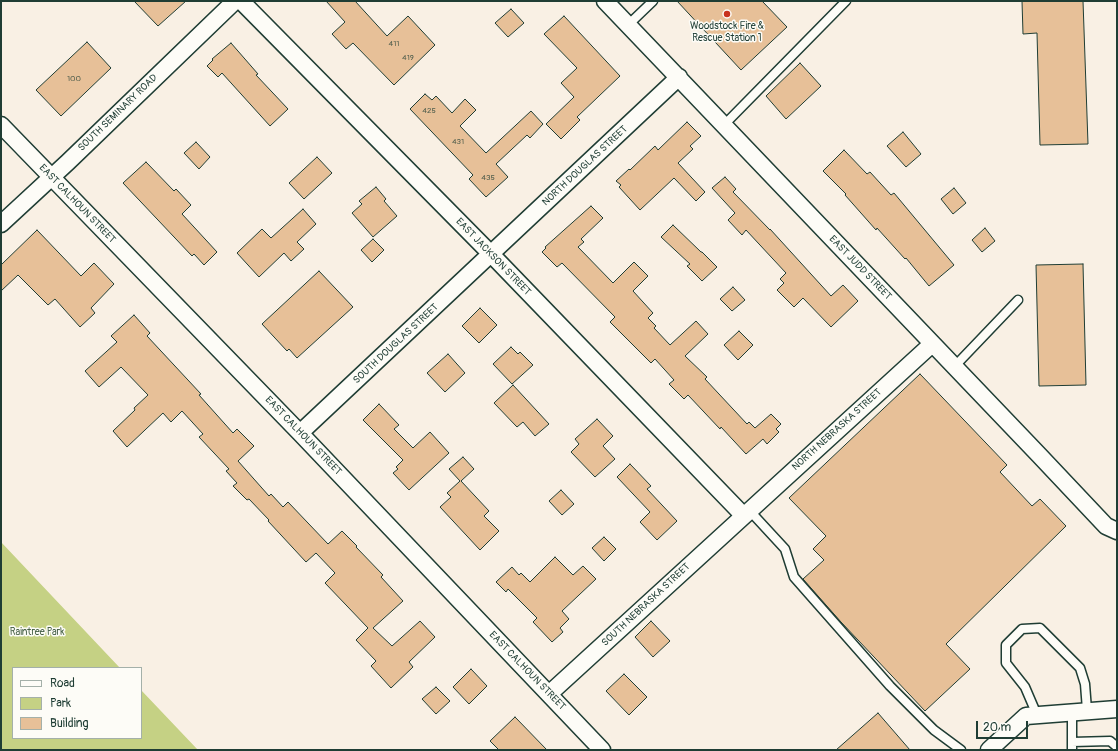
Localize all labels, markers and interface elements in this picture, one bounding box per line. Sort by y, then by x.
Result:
marker: Woodstock Fire & Rescue Station 1 [722,9,732,19]
place label: Woodstock Fire & Rescue Station 1 [690,20,764,44]
house number: 411 [389,39,399,49]
house number: 419 [402,53,414,63]
street label: SOUTH SEMINARY ROAD [76,72,160,154]
house number: 100 [67,74,81,84]
house number: 425 [422,106,436,116]
street label: NORTH DOUGLAS STREET [540,123,630,209]
house number: 431 [452,137,464,147]
street label: EAST CALHOUN STREET [36,162,118,246]
house number: 435 [481,173,495,183]
street label: EAST JACKSON STREET [453,216,533,298]
street label: EAST JUDD STREET [826,233,894,303]
street label: SOUTH DOUGLAS STREET [351,301,441,387]
street label: NORTH NEBRASKA STREET [790,387,884,473]
street label: EAST CALHOUN STREET [262,394,344,478]
street label: SOUTH NEBRASKA STREET [599,561,693,649]
park label: Raintree Park [10,626,64,638]
street label: EAST CALHOUN STREET [486,629,568,713]
legend [12,667,142,739]
text: Road [50,676,75,691]
text: Park [50,696,71,711]
scale bar [978,713,1030,739]
text: Building [50,716,89,731]
text: 20 m [983,720,1011,735]

